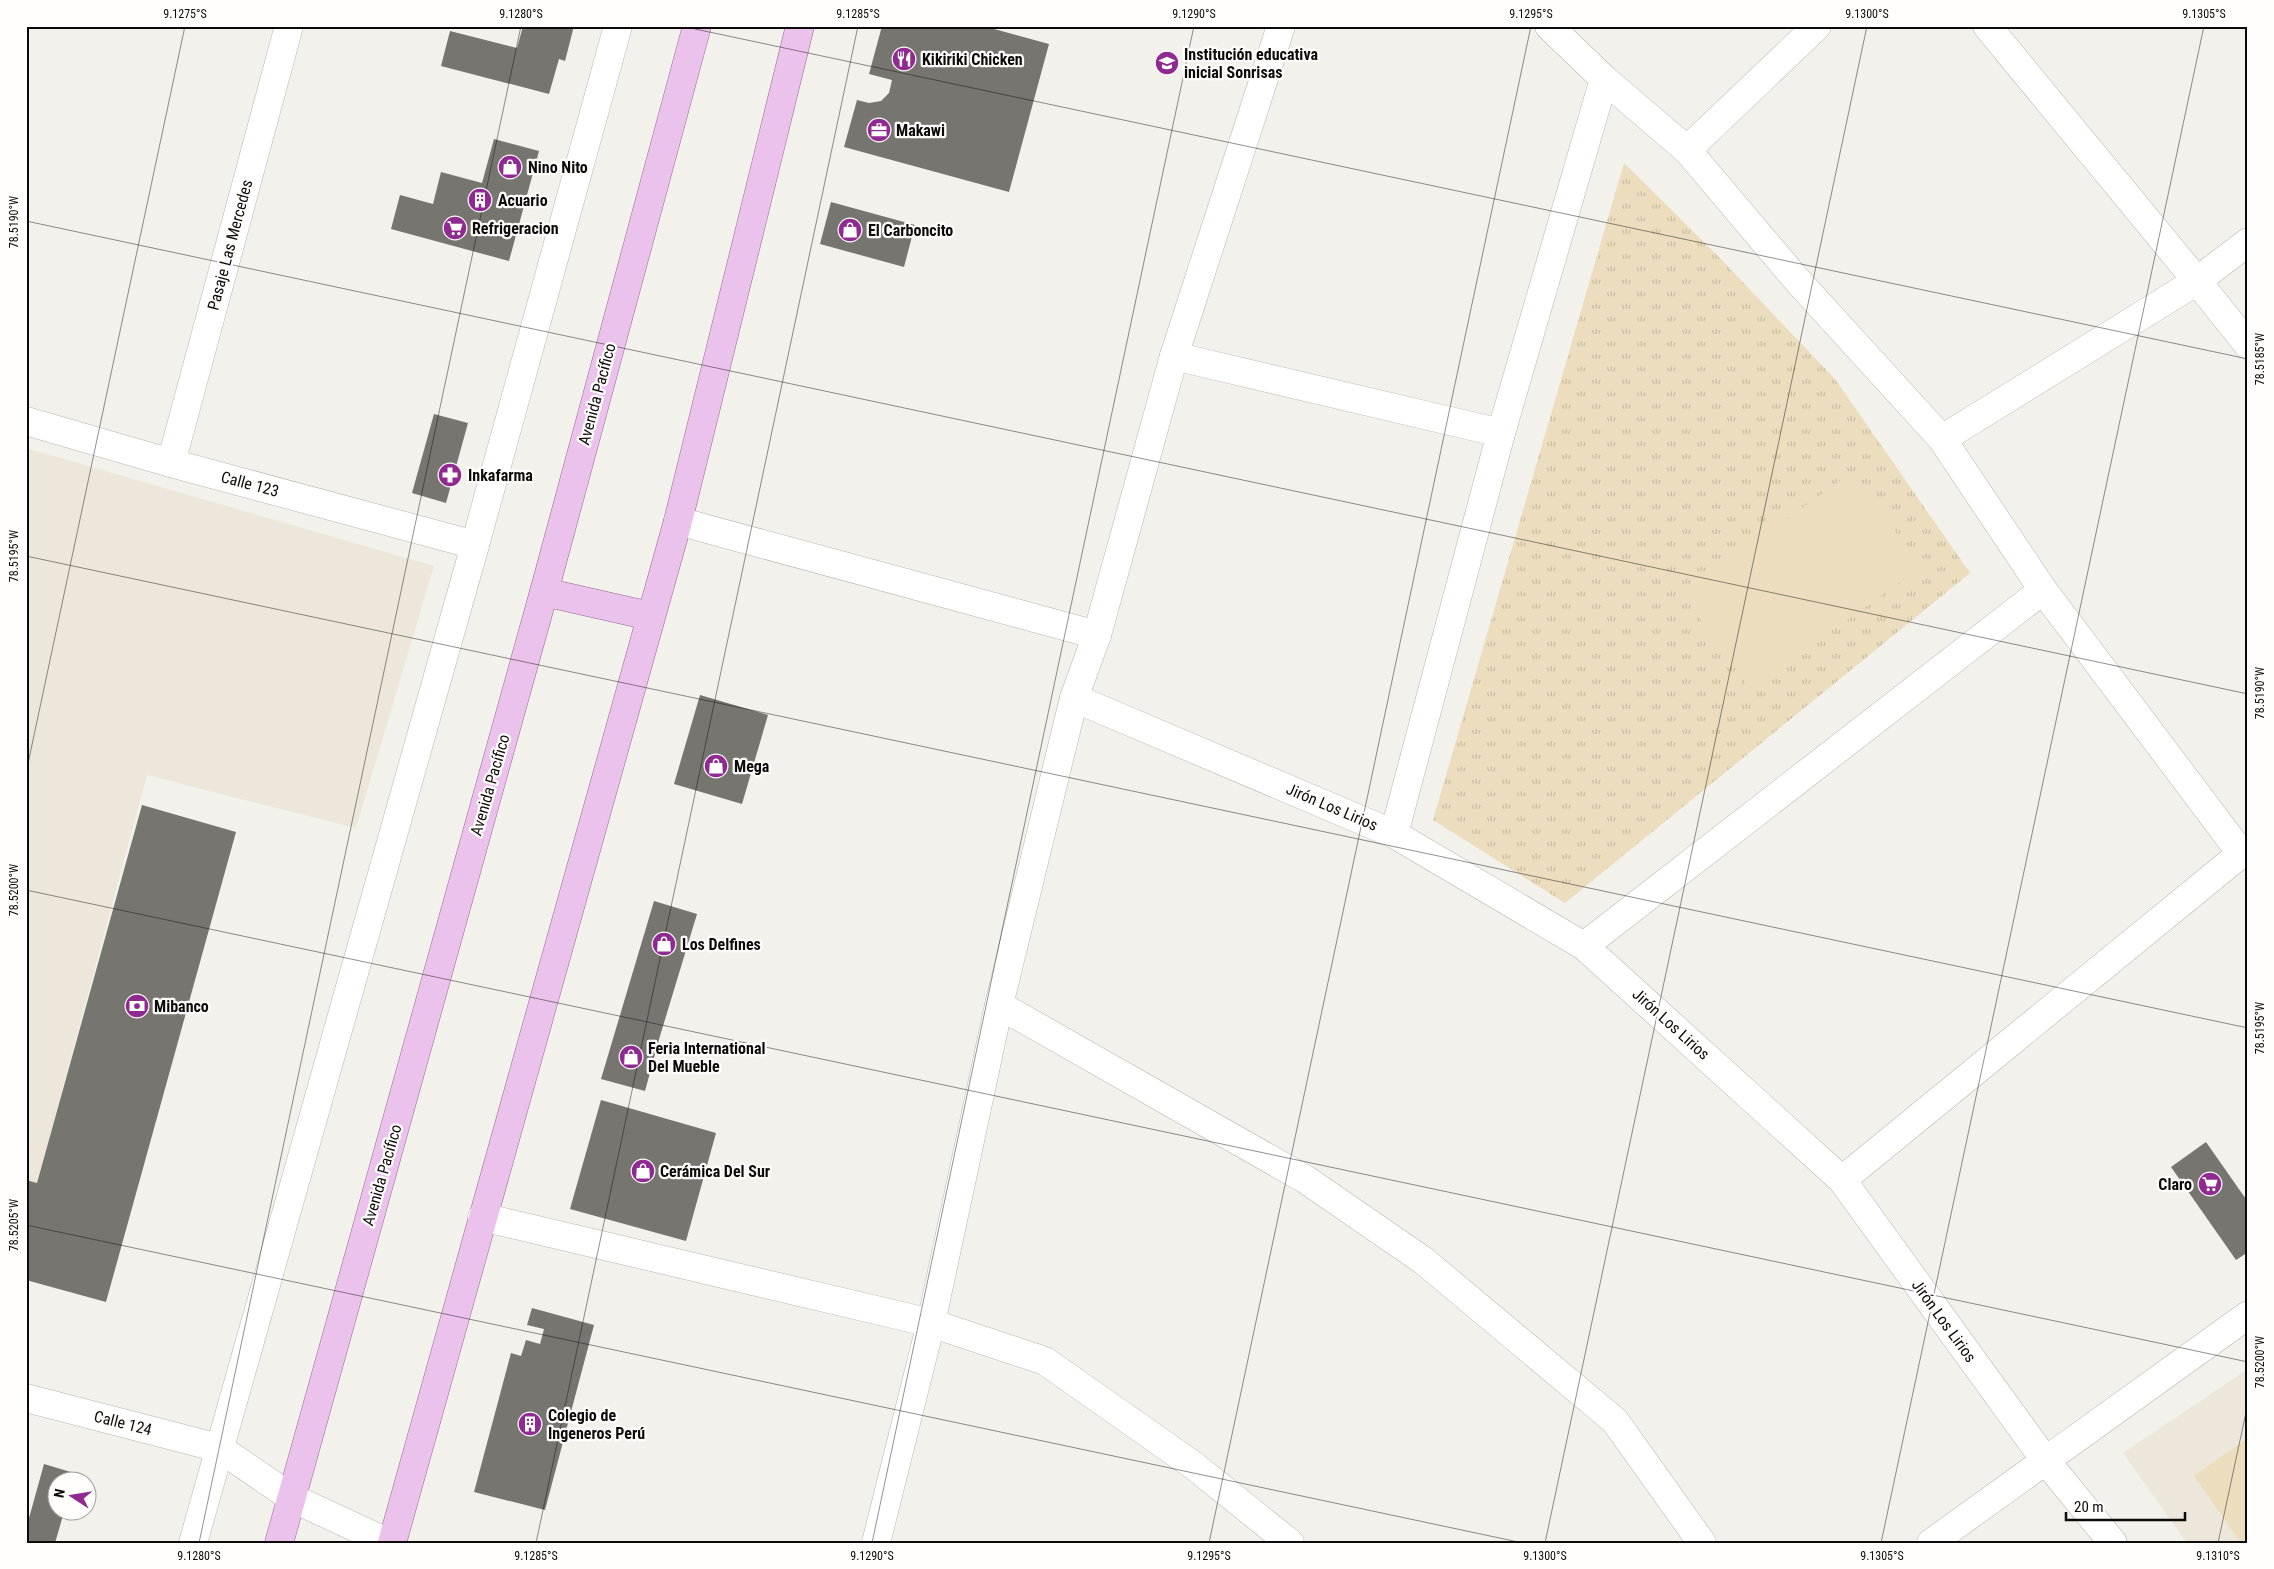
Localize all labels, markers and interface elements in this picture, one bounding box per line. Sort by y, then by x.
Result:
text: 9.1275°S [163,7,207,21]
text: 9.1280°S [499,7,543,21]
text: 9.1285°S [836,7,880,21]
text: 9.1290°S [1172,7,1216,21]
text: 9.1295°S [1509,7,1553,21]
text: 9.1300°S [1845,7,1889,21]
text: 9.1305°S [2182,7,2226,21]
place label: Institución educativa inicial Sonrisas [1184,45,1318,82]
restaurant icon: Kikiriki Chicken [891,46,917,72]
place label: Kikiriki Chicken [922,50,1023,69]
school or university icon: Institución educativa inicial Sonrisas [1154,50,1180,76]
office icon: Makawi [866,117,892,143]
place label: Makawi [896,121,945,140]
shop icon: Nino Nito [497,154,523,180]
place label: Nino Nito [528,158,588,177]
street label: Pasaje Las Mercedes [203,178,257,312]
building icon: Acuario [467,187,493,213]
place label: Acuario [498,191,548,210]
text: 78.5190°W [7,196,21,248]
supermarket icon: Refrigeracion [442,215,468,241]
shop icon: El Carboncito [837,217,863,243]
place label: Refrigeracion [472,219,559,238]
place label: El Carboncito [868,221,953,240]
text: 78.5185°W [2253,333,2267,385]
street label: Avenida Pacífico [574,341,620,447]
pharmacy icon: Inkafarma [437,462,463,488]
place label: Inkafarma [468,466,533,485]
street label: Calle 123 [219,467,281,501]
text: 78.5195°W [7,530,21,582]
text: 78.5190°W [2253,667,2267,719]
street label: Avenida Pacífico [466,732,514,838]
shop icon: Mega [703,753,729,779]
place label: Mega [734,757,770,776]
street label: Jirón Los Lirios [1283,779,1381,835]
text: 78.5200°W [7,864,21,916]
shop icon: Los Delfines [651,931,677,957]
place label: Los Delfines [682,935,761,954]
street label: Jirón Los Lirios [1628,984,1714,1064]
bank icon: Mibanco [124,993,150,1019]
place label: Mibanco [154,997,209,1016]
text: 78.5195°W [2253,1002,2267,1054]
place label: Feria International Del Mueble [648,1039,765,1076]
shop icon: Feria International Del Mueble [618,1044,644,1070]
street label: Avenida Pacífico [358,1122,406,1228]
shop icon: Cerámica Del Sur [630,1158,656,1184]
place label: Cerámica Del Sur [660,1162,770,1181]
supermarket icon: Claro [2197,1171,2223,1197]
place label: Claro [2158,1175,2192,1194]
text: 78.5205°W [7,1199,21,1251]
street label: Jirón Los Lirios [1908,1276,1980,1366]
text: 78.5200°W [2253,1336,2267,1388]
place label: Colegio de Ingeneros Perú [548,1406,645,1443]
street label: Calle 124 [92,1407,154,1439]
building icon: Colegio de Ingeneros Perú [517,1411,543,1437]
north arrow [48,1472,98,1522]
text: N [51,1487,68,1499]
scale bar [2066,1489,2185,1521]
text: 20 m [2074,1498,2104,1516]
text: 9.1280°S [177,1549,221,1563]
text: 9.1285°S [514,1549,558,1563]
text: 9.1290°S [850,1549,894,1563]
text: 9.1295°S [1187,1549,1231,1563]
text: 9.1300°S [1523,1549,1567,1563]
text: 9.1305°S [1860,1549,1904,1563]
text: 9.1310°S [2196,1549,2240,1563]

